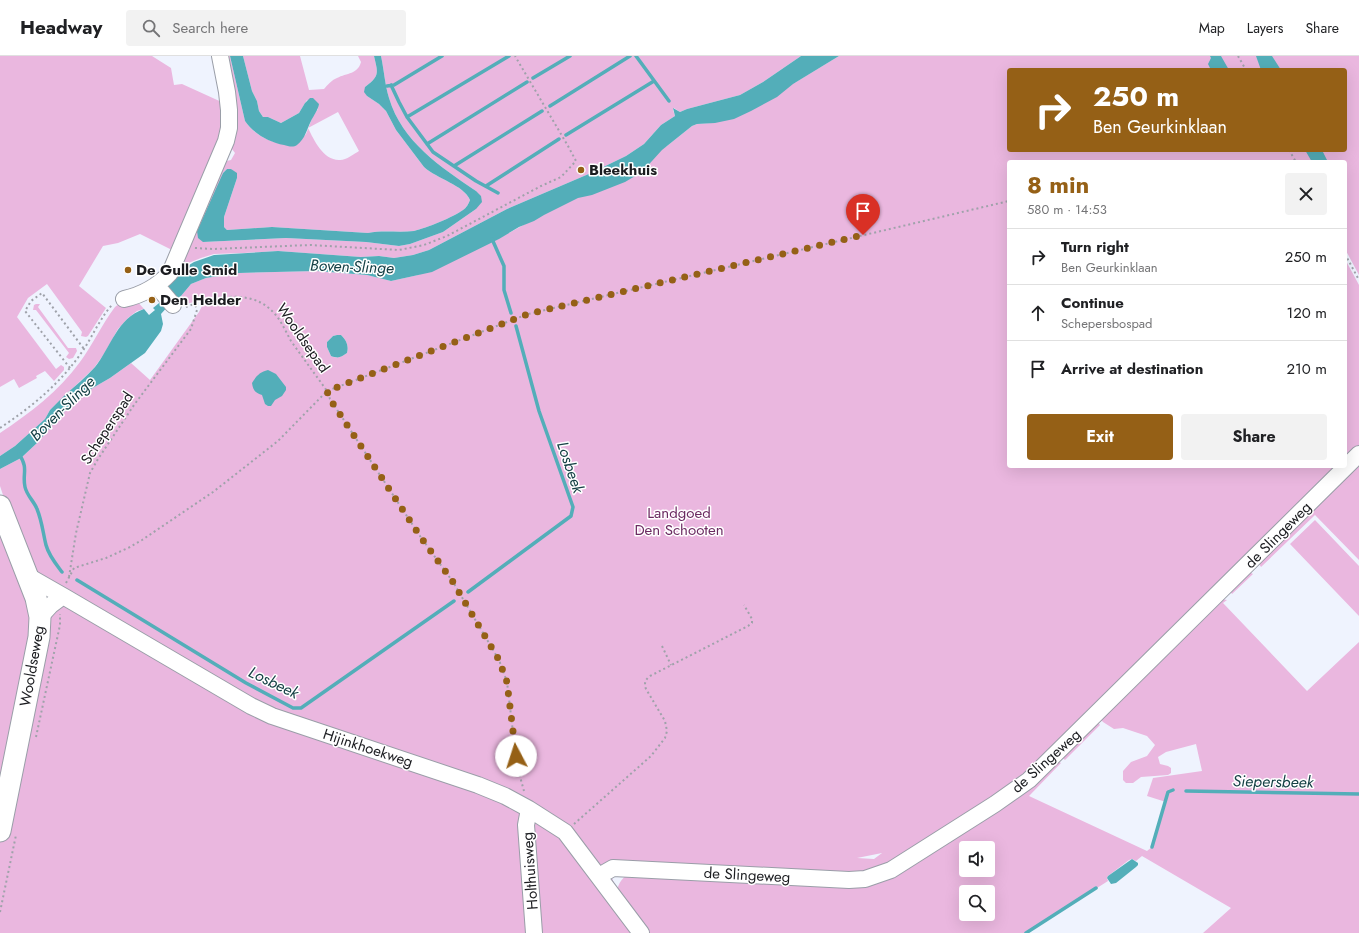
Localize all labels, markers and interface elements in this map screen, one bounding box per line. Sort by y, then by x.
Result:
search box [126,10,406,46]
text: Headway [20,14,102,41]
icon: search [140,17,162,39]
text: Search here [172,17,248,39]
text: Map [1199,18,1225,38]
text: Layers [1247,18,1283,38]
text: Share [1305,18,1339,38]
text: 250 m [1093,76,1179,117]
icon: right [1027,84,1079,136]
text: Ben Geurkinklaan [1093,114,1227,140]
place label: Bleekhuis [589,159,657,181]
marker: Bleekhuis [576,165,586,175]
text: 8 min [1027,167,1089,202]
button: close [1285,173,1327,215]
pin [846,194,880,235]
icon: arrive [852,200,874,222]
text: 580 m · 14:53 [1027,200,1107,219]
text: Turn right [1061,236,1129,258]
icon: right [1027,246,1049,268]
text: 250 m [1285,246,1327,268]
water label: Boven-Slinge [310,254,394,279]
text: Ben Geurkinklaan [1061,258,1158,277]
place label: De Gulle Smid [136,259,237,281]
marker: De Gulle Smid [123,265,133,275]
place label: Den Helder [160,289,242,311]
text: Continue [1061,292,1124,314]
marker: Den Helder [147,295,157,305]
street label: Wooldsepad [271,299,335,377]
icon: ahead [1027,302,1049,324]
text: 120 m [1287,302,1327,324]
text: Schepersbospad [1061,314,1152,333]
icon: arrive [1027,358,1049,380]
text: Arrive at destination [1061,358,1203,380]
text: 210 m [1287,358,1327,380]
water label: Boven-Slinge [25,371,100,446]
street label: Scheperspad [75,387,139,469]
button: Exit [1027,414,1173,460]
button: Share [1181,414,1327,460]
water label: Losbeek [551,438,590,497]
street label: de Slingeweg [1240,497,1316,573]
park label: Landgoed Den Schooten [634,502,724,541]
street label: Wooldseweg [14,624,50,708]
water label: Losbeek [245,660,304,705]
street label: Hijinkhoekweg [320,723,416,773]
street label: de Slingeweg [1006,724,1086,798]
position arrow [495,735,537,777]
water label: Siepersbeek [1232,769,1315,794]
street label: Holthuisweg [516,831,544,911]
map controls [959,841,995,921]
button: sound [959,841,995,877]
street label: de Slingeweg [703,862,791,888]
button: search [959,885,995,921]

